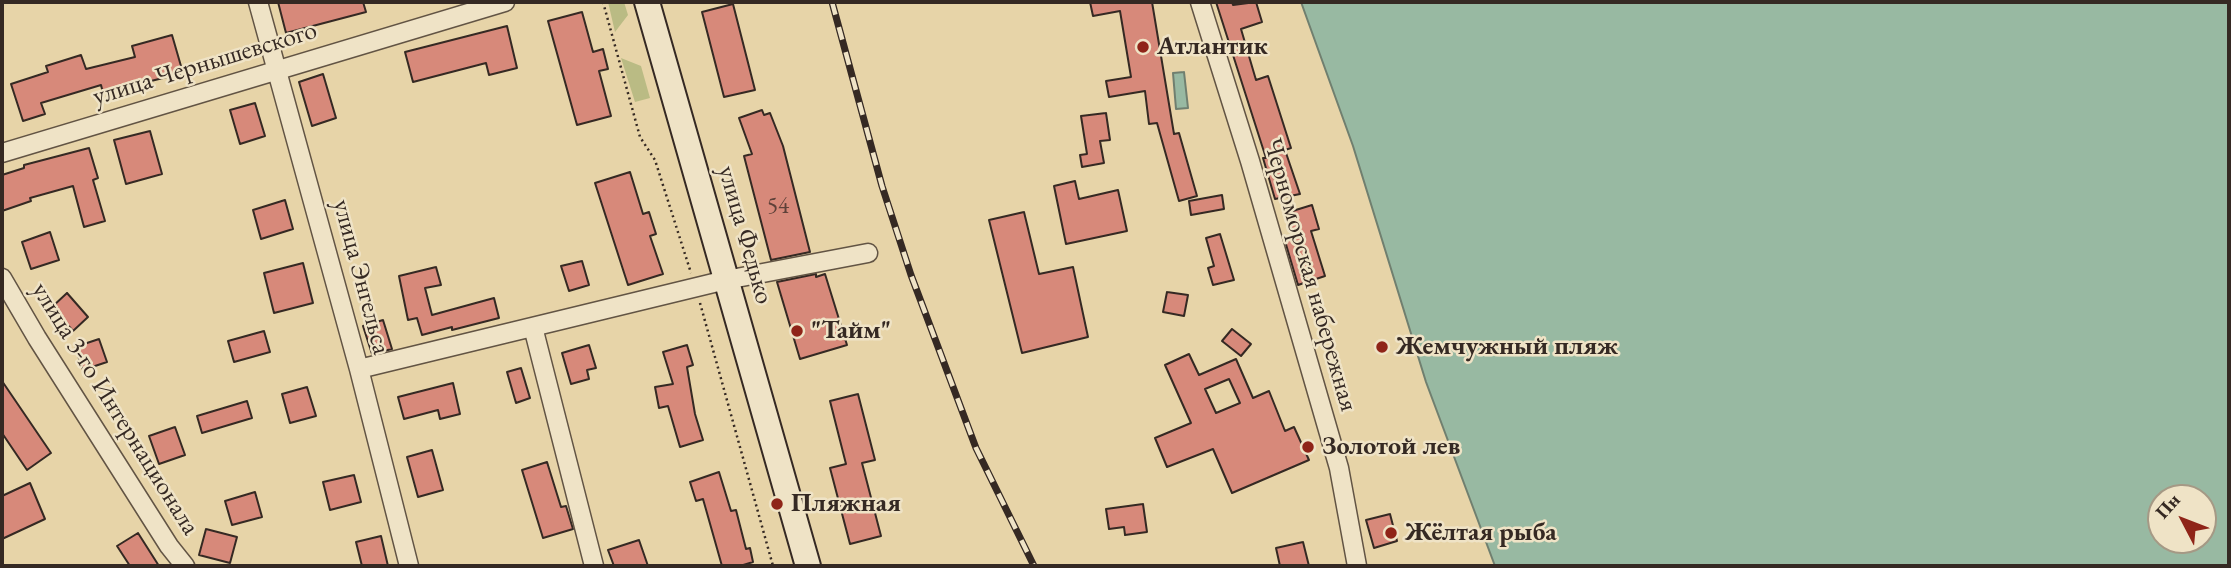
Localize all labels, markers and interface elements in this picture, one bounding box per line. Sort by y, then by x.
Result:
street label: улица Чернышевского [89,15,321,113]
place label: Атлантик [1157,31,1268,63]
marker: Атлантик [1135,39,1151,55]
street label: Черноморская набережная [1256,135,1364,415]
street label: улица Федько [710,162,780,308]
house number: 54 [767,193,789,221]
street label: улица Энгельса [325,196,397,358]
street label: улица 3-го Интернационала [24,277,206,541]
place label: "Тайм" [811,315,891,347]
marker: "Тайм" [789,323,805,339]
place label: Жемчужный пляж [1396,331,1618,363]
marker: Жемчужный пляж [1374,339,1390,355]
place label: Золотой лев [1322,431,1460,463]
marker: Золотой лев [1300,439,1316,455]
north arrow [2147,484,2217,554]
place label: Пляжная [791,488,901,520]
text: Пн [2150,488,2185,524]
marker: Пляжная [769,496,785,512]
place label: Жёлтая рыба [1405,517,1557,549]
marker: Жёлтая рыба [1383,525,1399,541]

